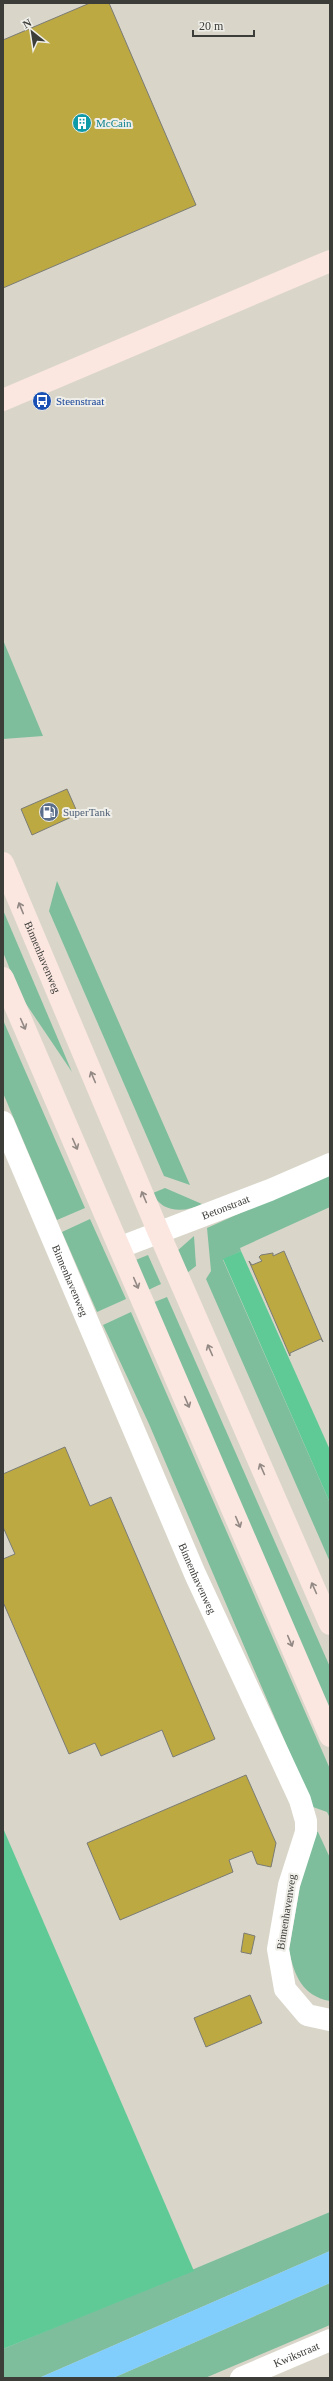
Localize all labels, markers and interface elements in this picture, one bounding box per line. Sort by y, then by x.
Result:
north arrow [12,12,52,52]
scale bar [193,12,254,38]
text: N [21,16,33,31]
text: 20 m [199,19,224,33]
building icon: McCain [71,112,93,134]
place label: McCain [96,117,132,129]
bus stop icon: Steenstraat [31,390,53,412]
place label: Steenstraat [56,395,104,407]
fuel station icon: SuperTank [38,801,60,823]
place label: SuperTank [63,806,111,818]
one-way arrow [17,902,25,914]
street label: Binnenhavenweg [22,919,63,995]
one-way arrow [20,1018,28,1030]
one-way arrow [89,1072,96,1084]
one-way arrow [72,1137,80,1149]
one-way arrow [140,1191,147,1203]
street label: Betonstraat [200,1192,251,1222]
street label: Binnenhavenweg [50,1243,91,1318]
one-way arrow [133,1276,140,1288]
one-way arrow [206,1344,213,1356]
one-way arrow [184,1396,191,1408]
one-way arrow [258,1464,266,1476]
one-way arrow [235,1515,243,1527]
street label: Binnenhavenweg [176,1541,219,1616]
one-way arrow [310,1583,318,1595]
one-way arrow [286,1635,294,1647]
street label: Binnenhavenweg [274,1873,298,1951]
street label: Kwikstraat [272,2339,321,2369]

